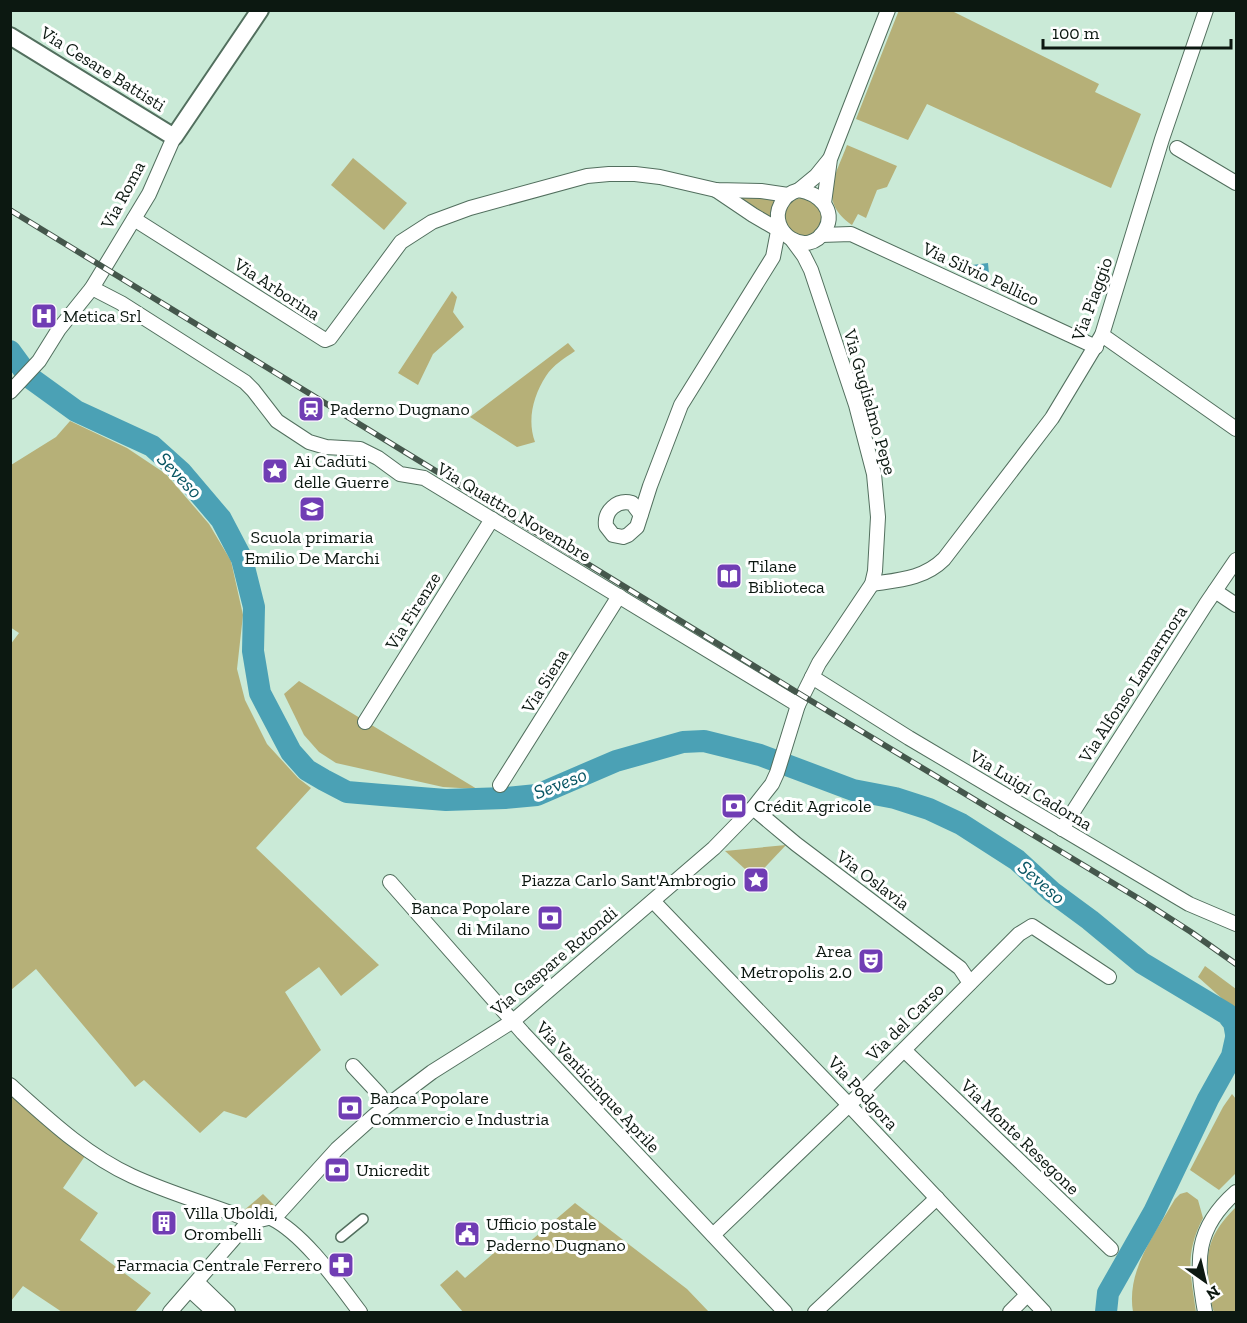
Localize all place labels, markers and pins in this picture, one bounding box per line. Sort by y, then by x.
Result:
hospital icon: Metica Srl [29,301,59,331]
place label: Metica Srl [63,305,142,327]
station icon: Paderno Dugnano [296,394,326,424]
place label: Paderno Dugnano [330,398,470,420]
place label: Ai Caduti delle Guerre [294,450,389,493]
place icon: Ai Caduti delle Guerre [260,456,290,486]
school or university icon: Scuola primaria Emilio De Marchi [297,494,327,524]
place label: Scuola primaria Emilio De Marchi [245,526,379,569]
place label: Tilane Biblioteca [748,555,825,598]
library icon: Tilane Biblioteca [714,561,744,591]
bank icon: Crédit Agricole [719,791,749,821]
place label: Crédit Agricole [754,795,871,817]
place icon: Piazza Carlo Sant'Ambrogio [741,865,771,895]
place label: Piazza Carlo Sant'Ambrogio [521,869,736,891]
place label: Banca Popolare di Milano [411,897,530,940]
bank icon: Banca Popolare di Milano [535,903,565,933]
place label: Area Metropolis 2.0 [740,940,852,983]
theatre icon: Area Metropolis 2.0 [856,946,886,976]
place label: Banca Popolare Commercio e Industria [370,1087,549,1130]
bank icon: Banca Popolare Commercio e Industria [335,1093,365,1123]
bank icon: Unicredit [322,1155,352,1185]
place label: Unicredit [356,1159,430,1181]
place label: Villa Uboldi, Orombelli [183,1202,278,1245]
building icon: Villa Uboldi, Orombelli [149,1208,179,1238]
place label: Ufficio postale Paderno Dugnano [486,1213,626,1256]
public building icon: Ufficio postale Paderno Dugnano [452,1219,482,1249]
pharmacy icon: Farmacia Centrale Ferrero [326,1250,356,1280]
place label: Farmacia Centrale Ferrero [116,1254,322,1276]

